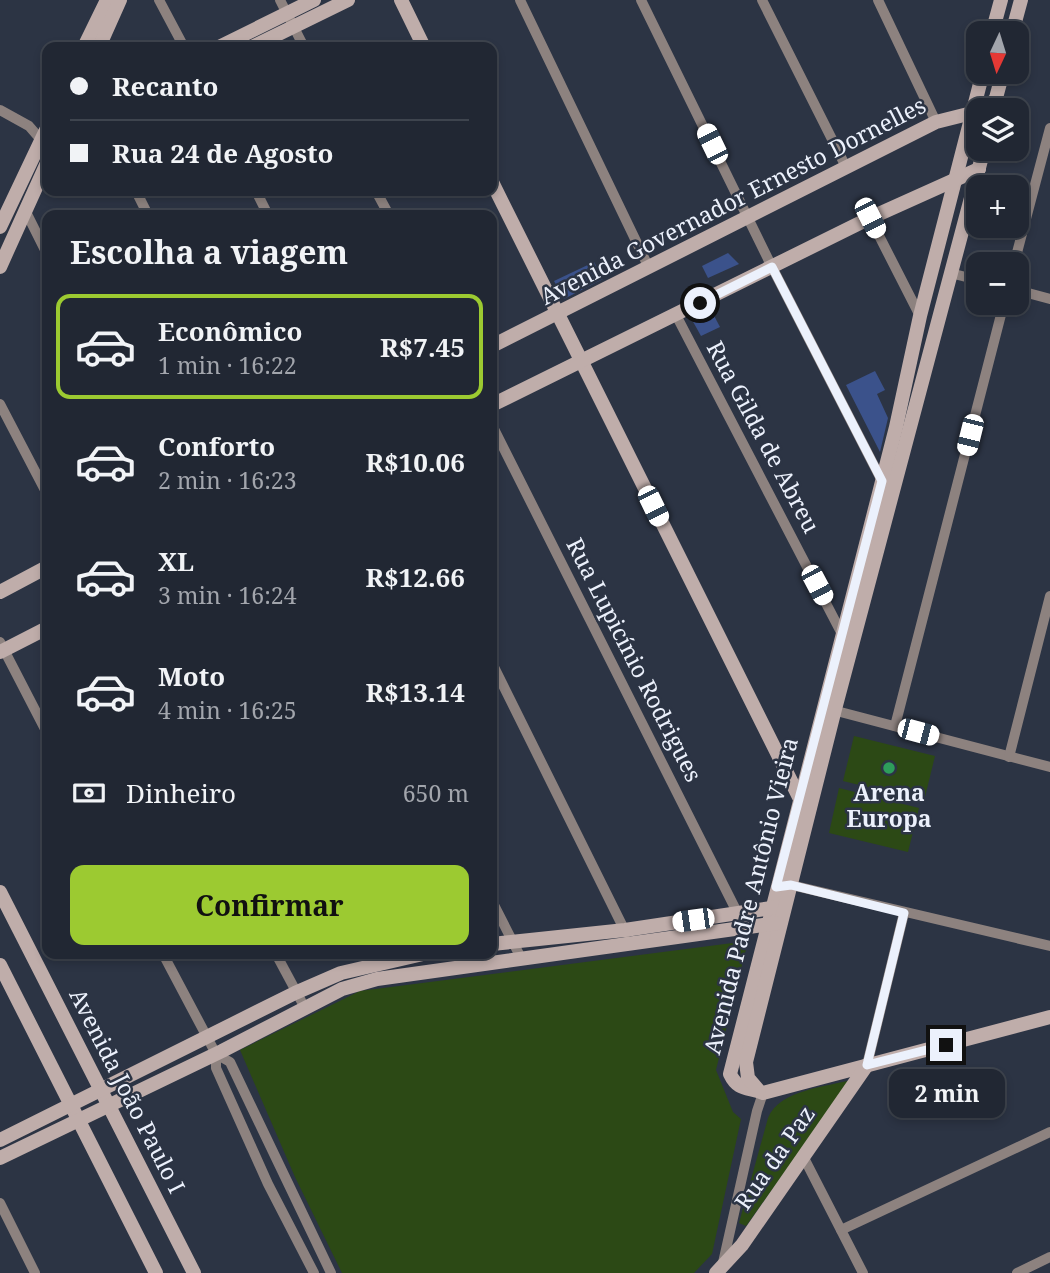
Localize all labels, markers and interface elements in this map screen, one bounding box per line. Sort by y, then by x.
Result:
north arrow [966,21,1029,84]
map controls [966,21,1029,315]
text: Recanto [112,68,219,104]
street label: Avenida Governador Ernesto Dornelles [534,89,931,312]
button: layers [966,98,1029,161]
car [694,121,731,167]
text: Rua 24 de Agosto [112,135,333,171]
button: + [966,175,1029,238]
car [852,195,889,241]
text: Escolha a viagem [70,230,348,273]
button: − [966,252,1029,315]
route start [684,287,716,319]
text: Econômico [158,313,302,349]
icon: car [74,315,137,378]
text: R$7.45 [380,329,465,365]
street label: Rua Gilda de Abreu [700,335,828,538]
text: 1 min · 16:22 [158,349,296,381]
car [955,412,986,458]
text: Conforto [158,428,275,464]
icon: car [74,430,137,493]
text: R$10.06 [365,444,465,480]
text: 2 min · 16:23 [158,464,296,496]
car [635,483,672,529]
street label: Rua Lupicínio Rodrigues [559,532,710,787]
text: XL [158,543,194,579]
icon: car [74,545,137,608]
text: R$12.66 [365,559,465,595]
car [798,562,837,608]
text: 3 min · 16:24 [158,579,296,611]
text: Moto [158,658,225,694]
icon: car [74,660,137,723]
text: R$13.14 [365,674,465,710]
text: 4 min · 16:25 [158,694,296,726]
car [895,716,942,748]
street label: Avenida Padre Antônio Vieira [695,734,805,1058]
marker: Arena Europa [881,760,897,776]
icon: cash [70,774,108,812]
text: Dinheiro [126,775,236,811]
place label: Arena Europa [846,776,932,834]
text: 650 m [403,777,469,809]
button: Confirmar [70,865,469,945]
car [671,907,716,933]
street label: Avenida João Paulo I [62,983,193,1198]
route end [930,1029,962,1061]
callout: 2 min [888,1070,1004,1118]
text: 2 min [914,1077,980,1109]
street label: Rua da Paz [727,1099,822,1216]

